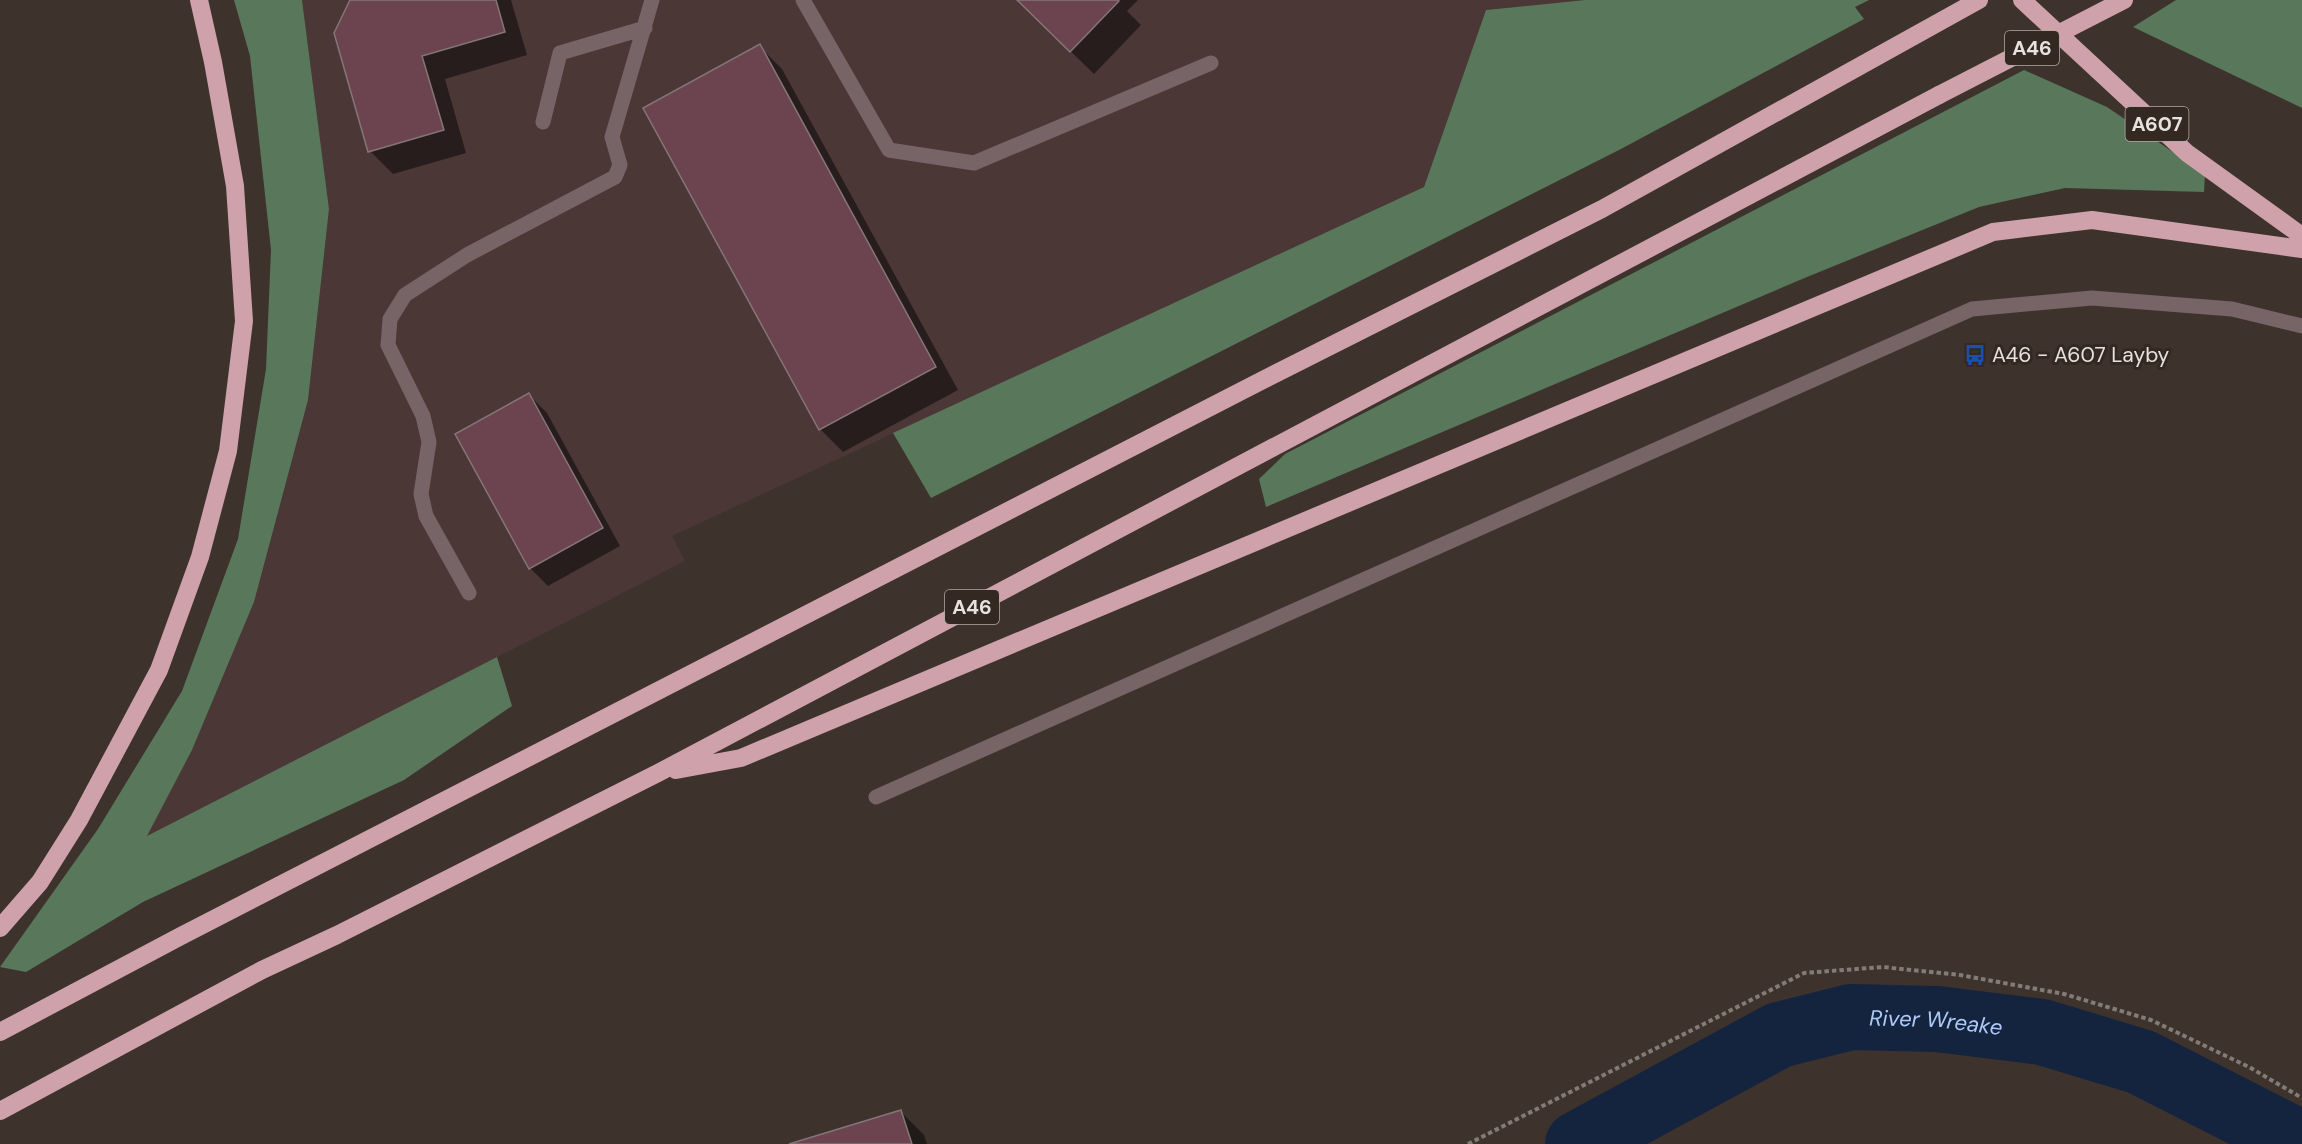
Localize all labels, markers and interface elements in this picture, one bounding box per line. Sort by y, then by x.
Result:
road number: A46 [2005,31,2059,65]
road number: A607 [2126,107,2188,141]
place label: A46 - A607 Layby [1992,341,2169,369]
bus stop icon: A46 - A607 Layby [1963,343,1987,367]
road number: A46 [945,590,999,624]
water label: River Wreake [1869,1003,2004,1042]

